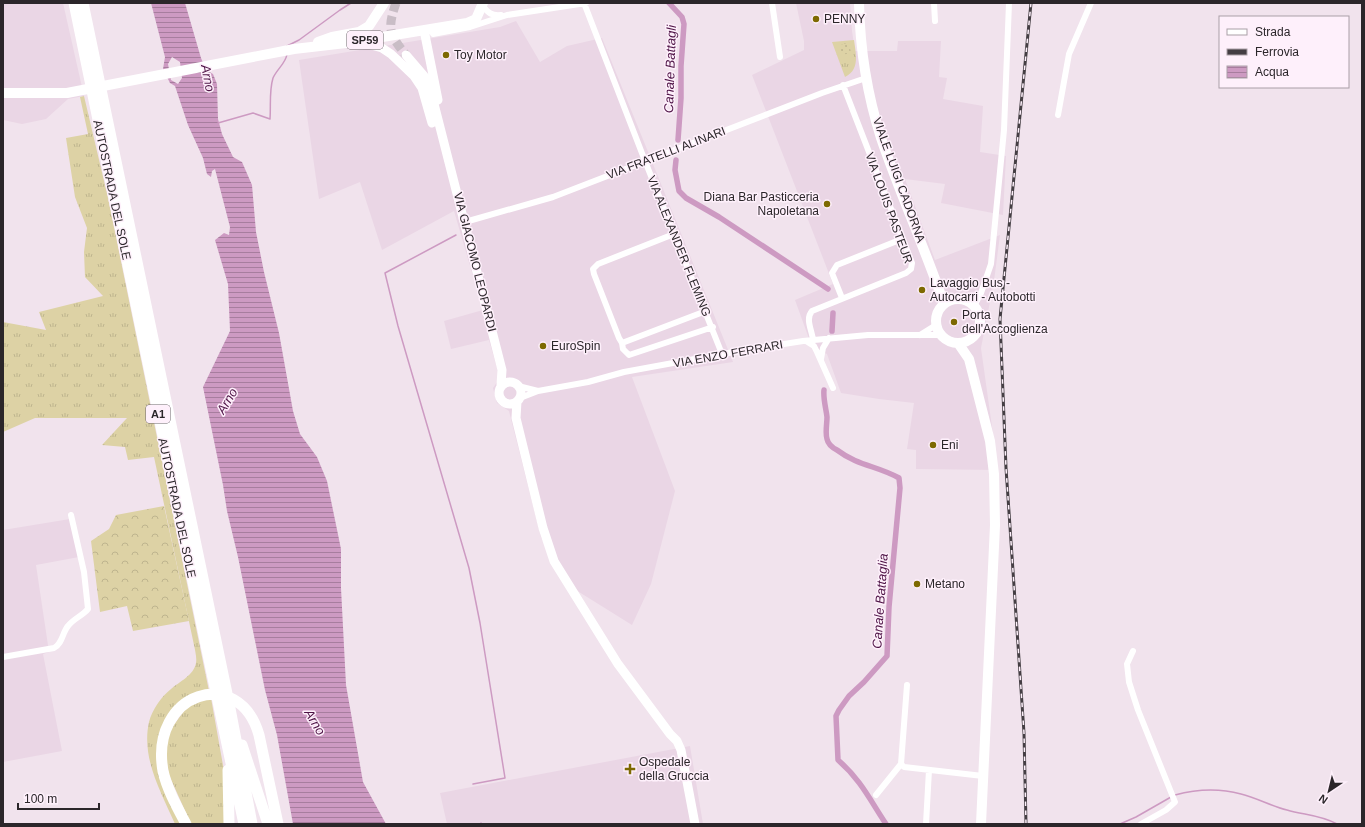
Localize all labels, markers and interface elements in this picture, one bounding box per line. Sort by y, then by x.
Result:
place label: PENNY [824,12,865,26]
marker: PENNY [811,14,821,24]
legend [1219,16,1349,88]
water label: Canale Battagli [661,24,679,113]
text: Strada [1255,25,1291,39]
road number: SP59 [347,31,383,49]
text: Ferrovia [1255,45,1299,59]
place label: Toy Motor [454,48,507,62]
marker: Toy Motor [441,50,451,60]
water label: Arno [198,62,218,93]
text: Acqua [1255,65,1289,79]
street label: VIALE LUIGI CADORNA [870,116,928,244]
street label: AUTOSTRADA DEL SOLE [90,119,134,261]
street label: VIA FRATELLI ALINARI [604,124,728,182]
street label: VIA LOUIS PASTEUR [862,151,916,266]
street label: VIA ALEXANDER FLEMING [644,174,714,318]
place label: Diana Bar Pasticceria Napoletana [704,190,819,218]
street label: VIA GIACOMO LEOPARDI [451,191,499,333]
marker: Diana Bar Pasticceria Napoletana [822,199,832,209]
place label: Lavaggio Bus - Autocarri - Autobotti [930,276,1035,304]
marker: Lavaggio Bus - Autocarri - Autobotti [917,285,927,295]
place label: Porta dell'Accoglienza [962,308,1048,336]
marker: Porta dell'Accoglienza [949,317,959,327]
street label: VIA ENZO FERRARI [672,337,784,371]
place label: EuroSpin [551,339,600,353]
marker: EuroSpin [538,341,548,351]
water label: Arno [213,385,241,417]
road number: A1 [146,405,170,423]
street label: AUTOSTRADA DEL SOLE [155,437,199,579]
place label: Eni [941,438,958,452]
marker: Eni [928,440,938,450]
water label: Canale Battaglia [869,553,891,649]
place label: Metano [925,577,965,591]
marker: Metano [912,579,922,589]
water label: Arno [301,706,329,738]
place label: Ospedale della Gruccia [639,755,709,783]
marker: Ospedale della Gruccia [624,763,636,775]
north arrow [1309,771,1349,811]
scale bar [18,785,99,811]
text: 100 m [24,792,57,806]
text: N [1317,792,1330,806]

